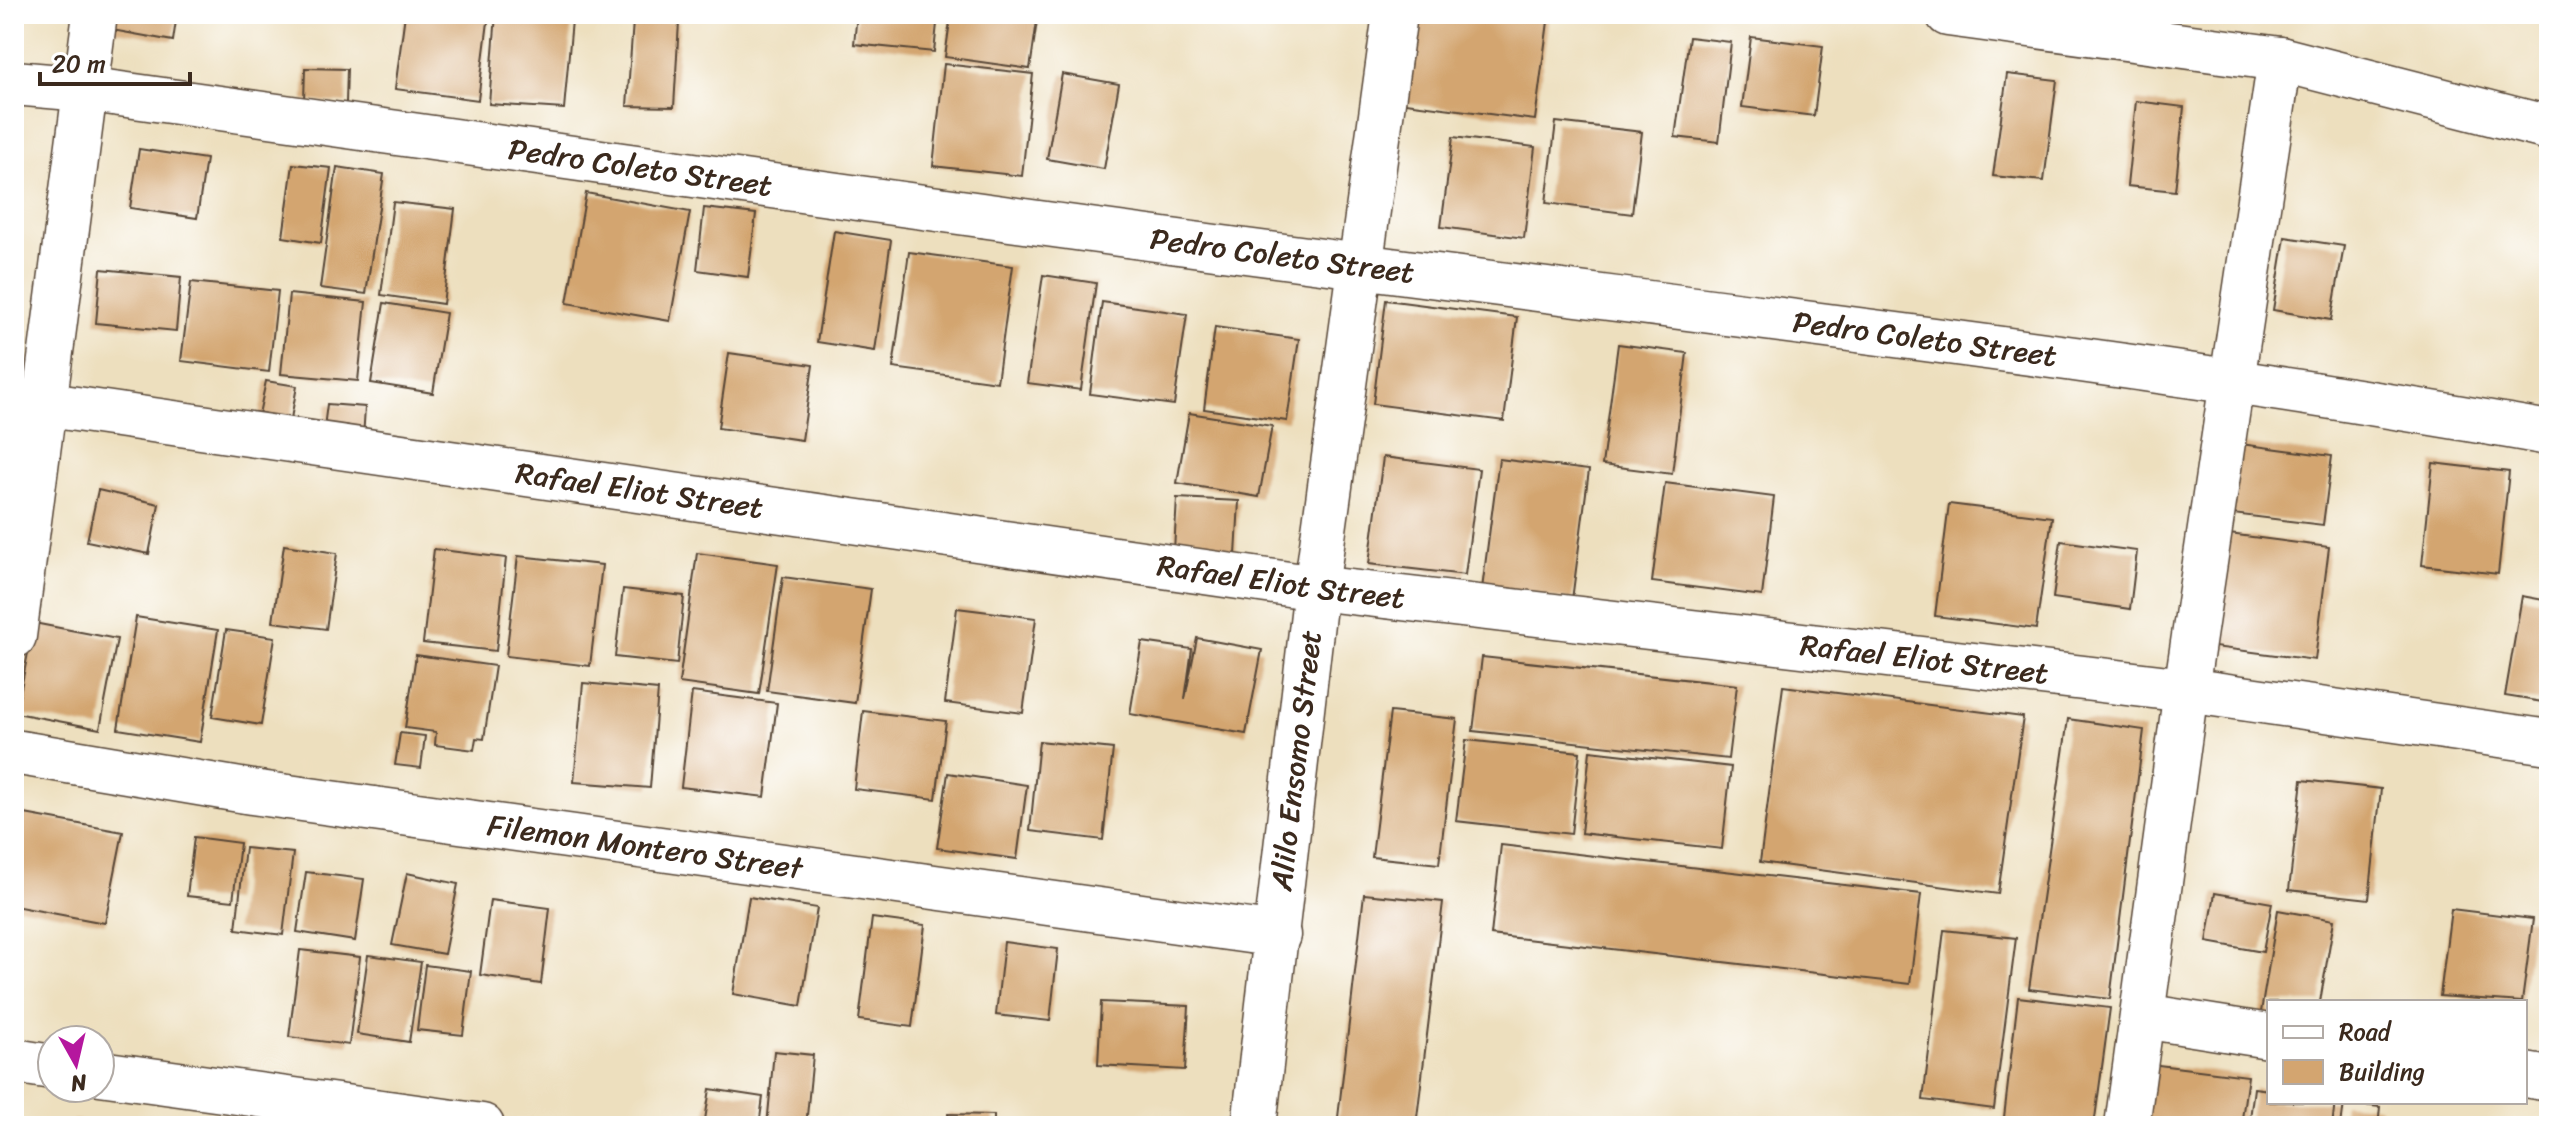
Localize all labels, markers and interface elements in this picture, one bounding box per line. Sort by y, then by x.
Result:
scale bar [40,36,190,86]
text: 20 m [52,43,106,85]
street label: Pedro Coleto Street [505,122,776,213]
street label: Pedro Coleto Street [1147,212,1417,300]
street label: Pedro Coleto Street [1790,295,2060,383]
street label: Rafael Eliot Street [512,446,767,535]
street label: Rafael Eliot Street [1154,538,1408,625]
street label: Rafael Eliot Street [1797,618,2051,701]
street label: Alilo Ensomo Street [1254,627,1338,895]
street label: Filemon Montero Street [484,798,808,896]
legend [2267,1000,2527,1104]
text: Road [2339,1011,2393,1053]
north arrow [36,1024,116,1104]
text: Building [2339,1051,2425,1093]
text: N [68,1063,90,1104]

